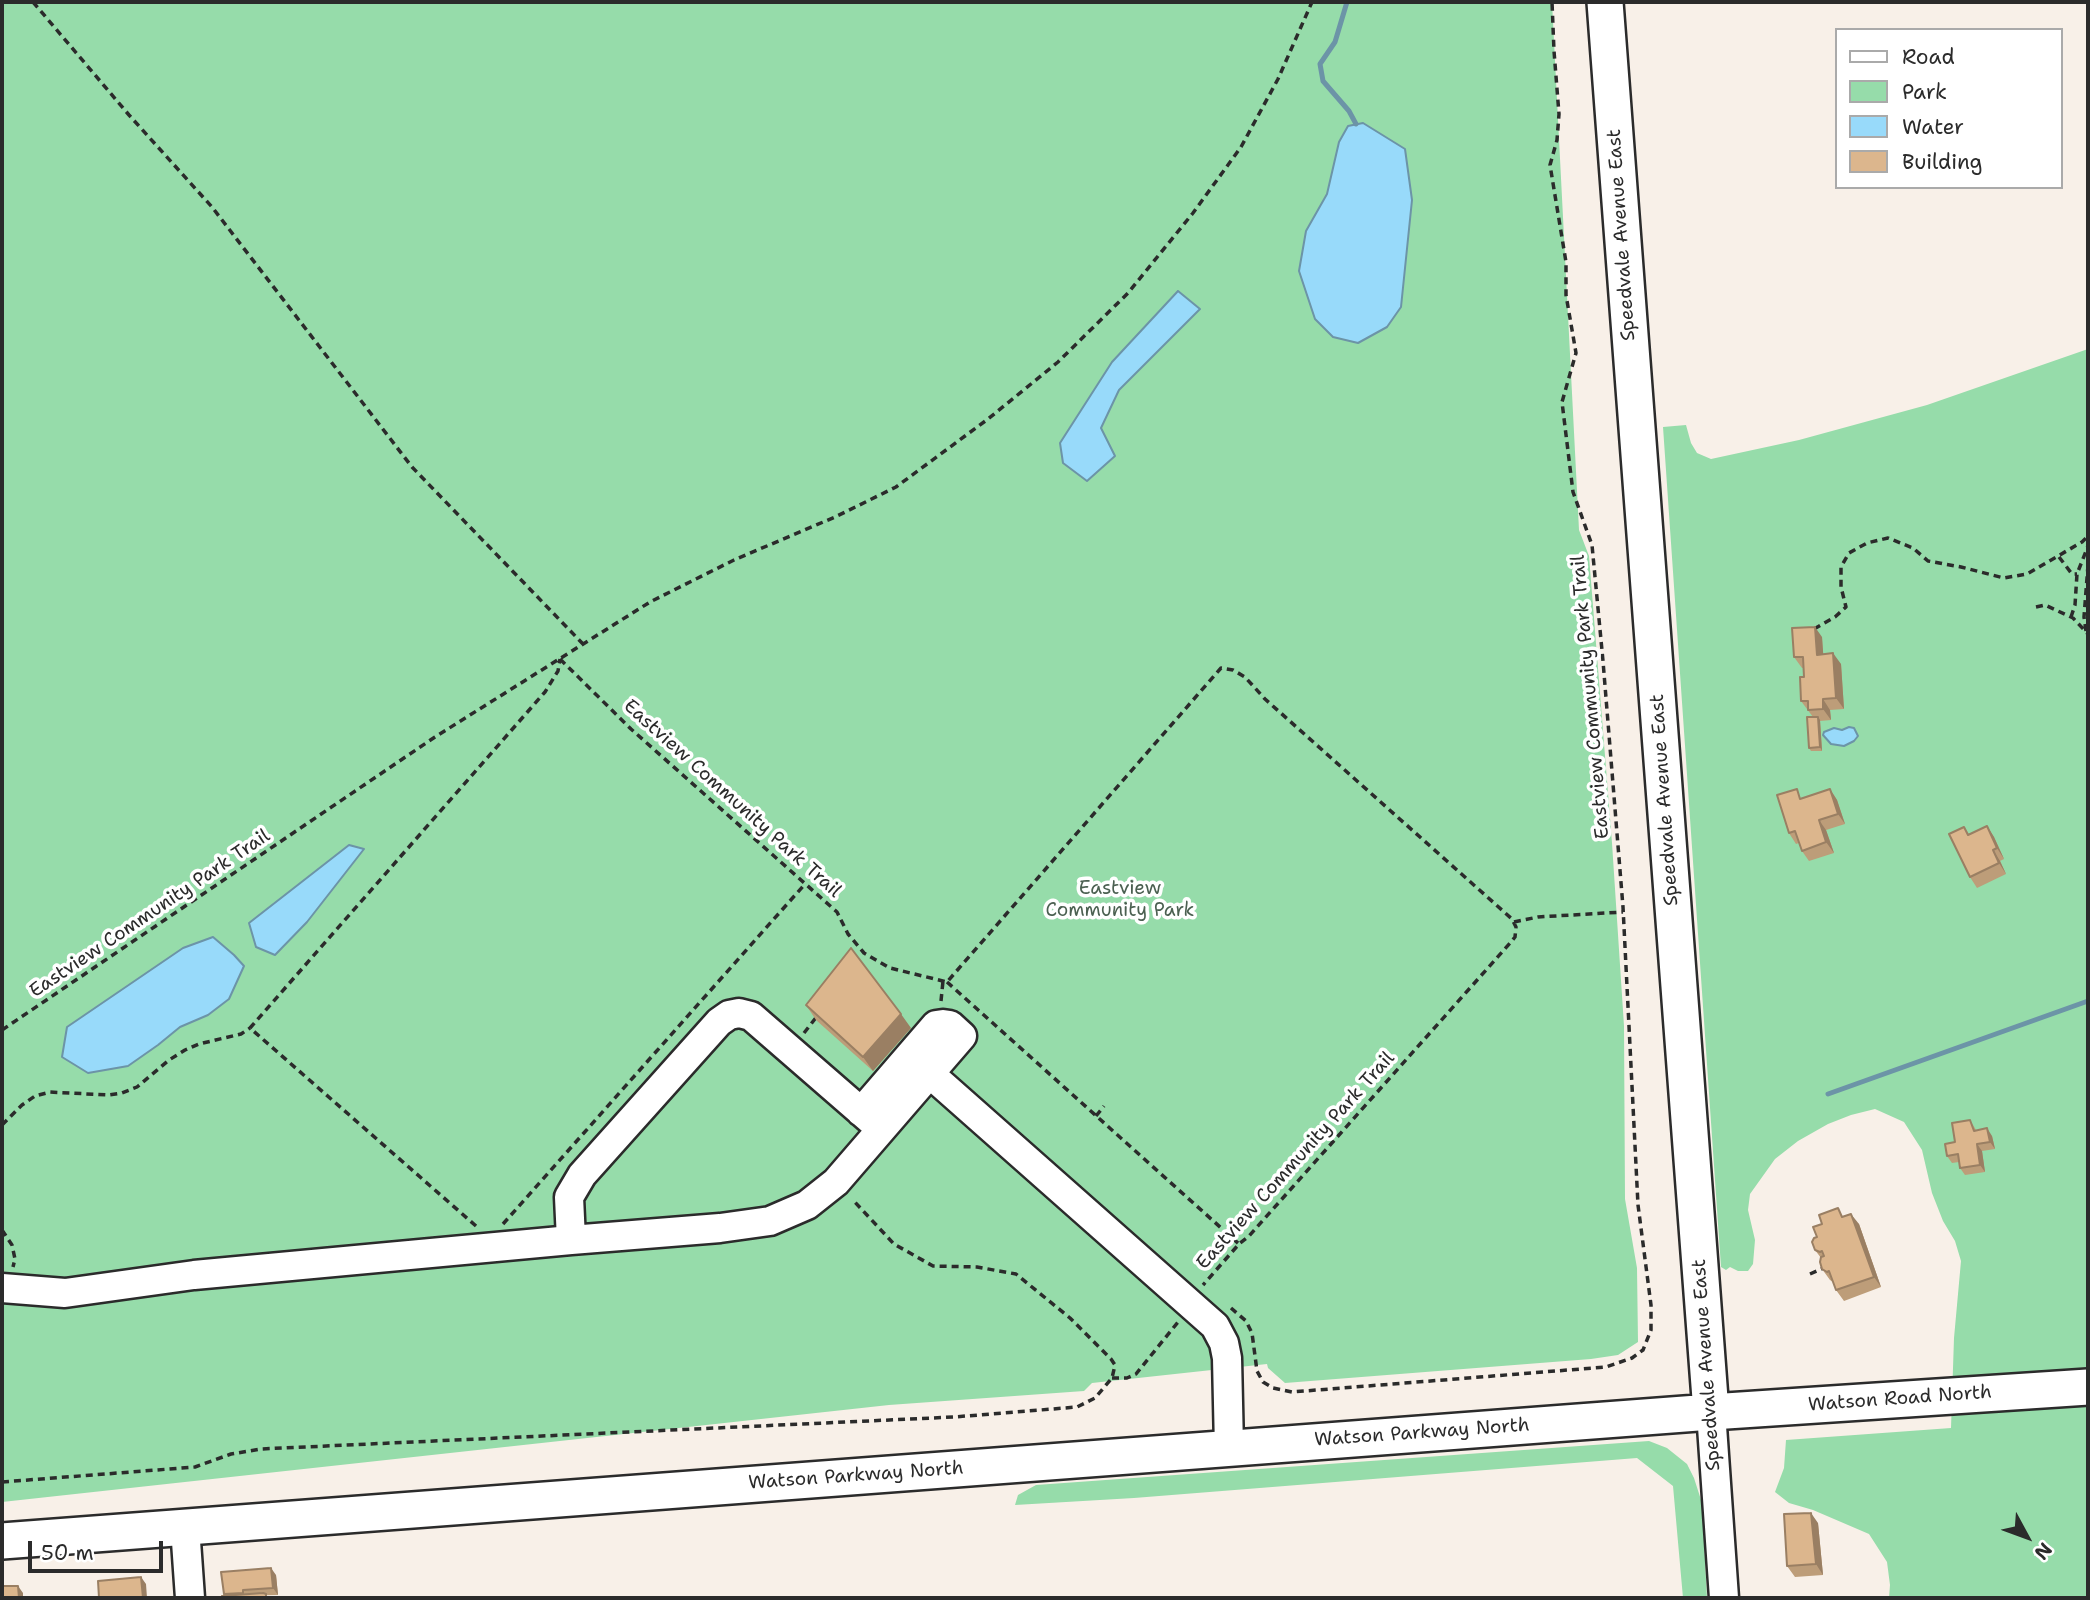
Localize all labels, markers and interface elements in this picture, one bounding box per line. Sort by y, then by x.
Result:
legend [1834,28,2062,189]
text: Road [1902,43,1955,71]
text: Park [1902,78,1947,106]
text: Water [1902,113,1964,141]
street label: Speedvale Avenue East [1603,128,1641,342]
text: Building [1902,148,1982,176]
street label: Eastview Community Park Trail [1567,554,1615,840]
street label: Speedvale Avenue East [1646,693,1684,907]
street label: Eastview Community Park Trail [618,695,846,903]
street label: Eastview Community Park Trail [25,825,275,1003]
park label: Eastview Community Park [1046,878,1194,922]
street label: Eastview Community Park Trail [1192,1047,1400,1275]
street label: Speedvale Avenue East [1688,1258,1726,1472]
street label: Watson Road North [1807,1381,1993,1417]
street label: Watson Parkway North [1314,1414,1530,1452]
street label: Watson Parkway North [748,1457,964,1495]
north arrow [1992,1502,2062,1572]
scale bar [32,1526,166,1570]
text: N [2029,1537,2058,1565]
text: 50 m [41,1539,94,1567]

